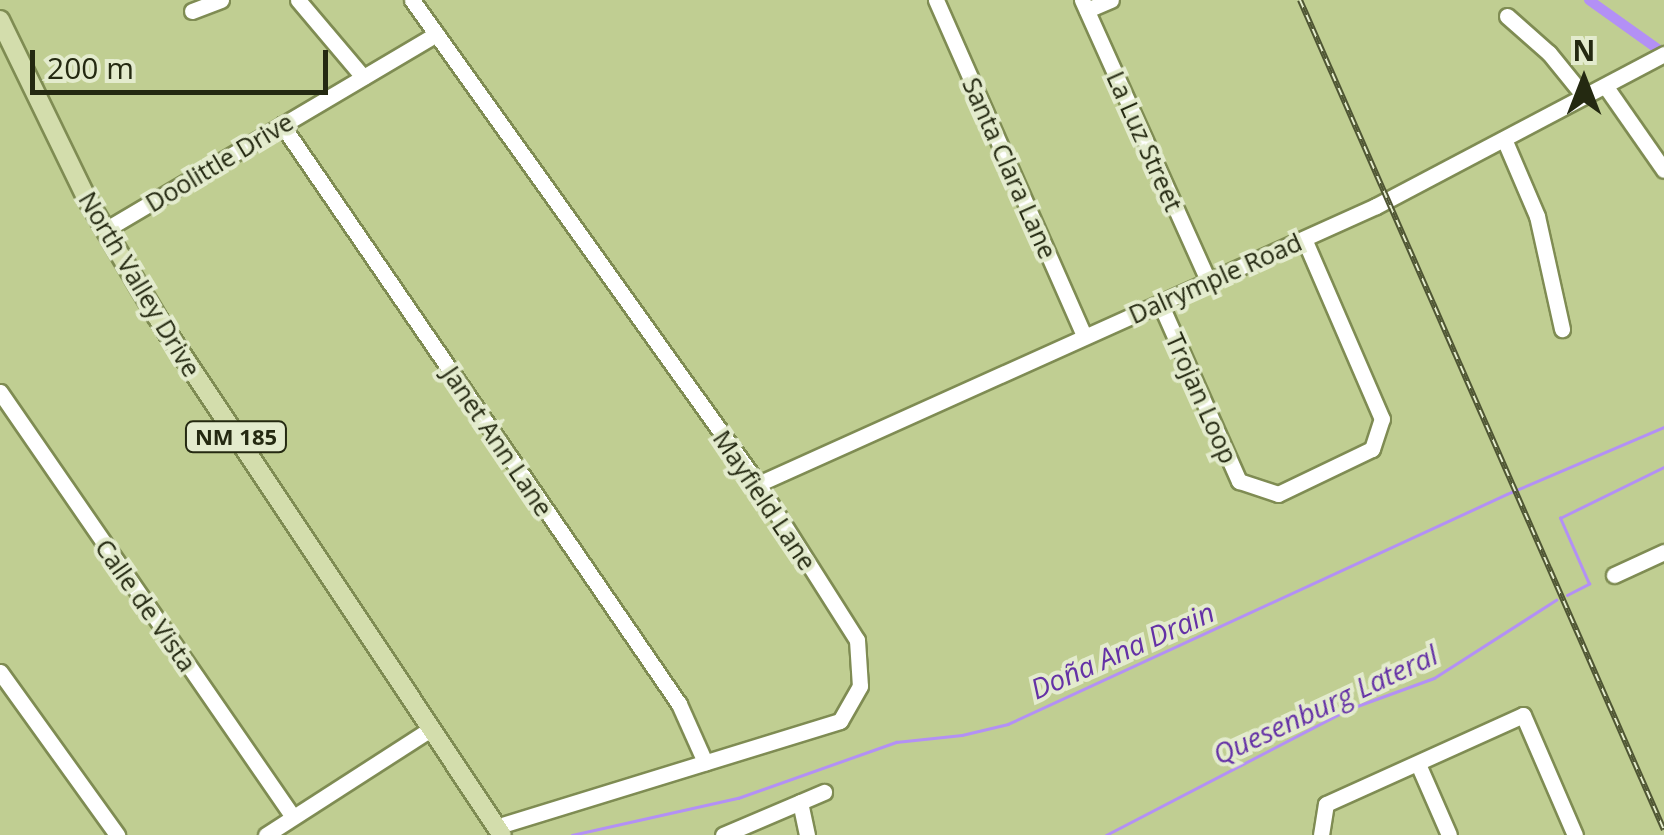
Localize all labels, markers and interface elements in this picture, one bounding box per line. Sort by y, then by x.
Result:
scale bar [35,30,332,92]
north arrow [1534,30,1634,130]
text: N [1573,31,1595,69]
text: 200 m [47,47,134,88]
street label: La Luz Street [1101,66,1189,216]
street label: Santa Clara Lane [957,73,1063,263]
street label: Doolittle Drive [140,106,298,218]
street label: North Valley Drive [73,186,207,382]
street label: Dalrymple Road [1124,226,1306,330]
street label: Trojan Loop [1160,328,1244,468]
street label: Janet Ann Lane [437,360,559,522]
road number: NM 185 [184,420,288,454]
street label: Mayfield Lane [707,424,823,576]
street label: Calle de Vista [89,533,203,677]
water label: Doña Ana Drain [1025,595,1219,705]
water label: Quesenburg Lateral [1207,637,1443,771]

